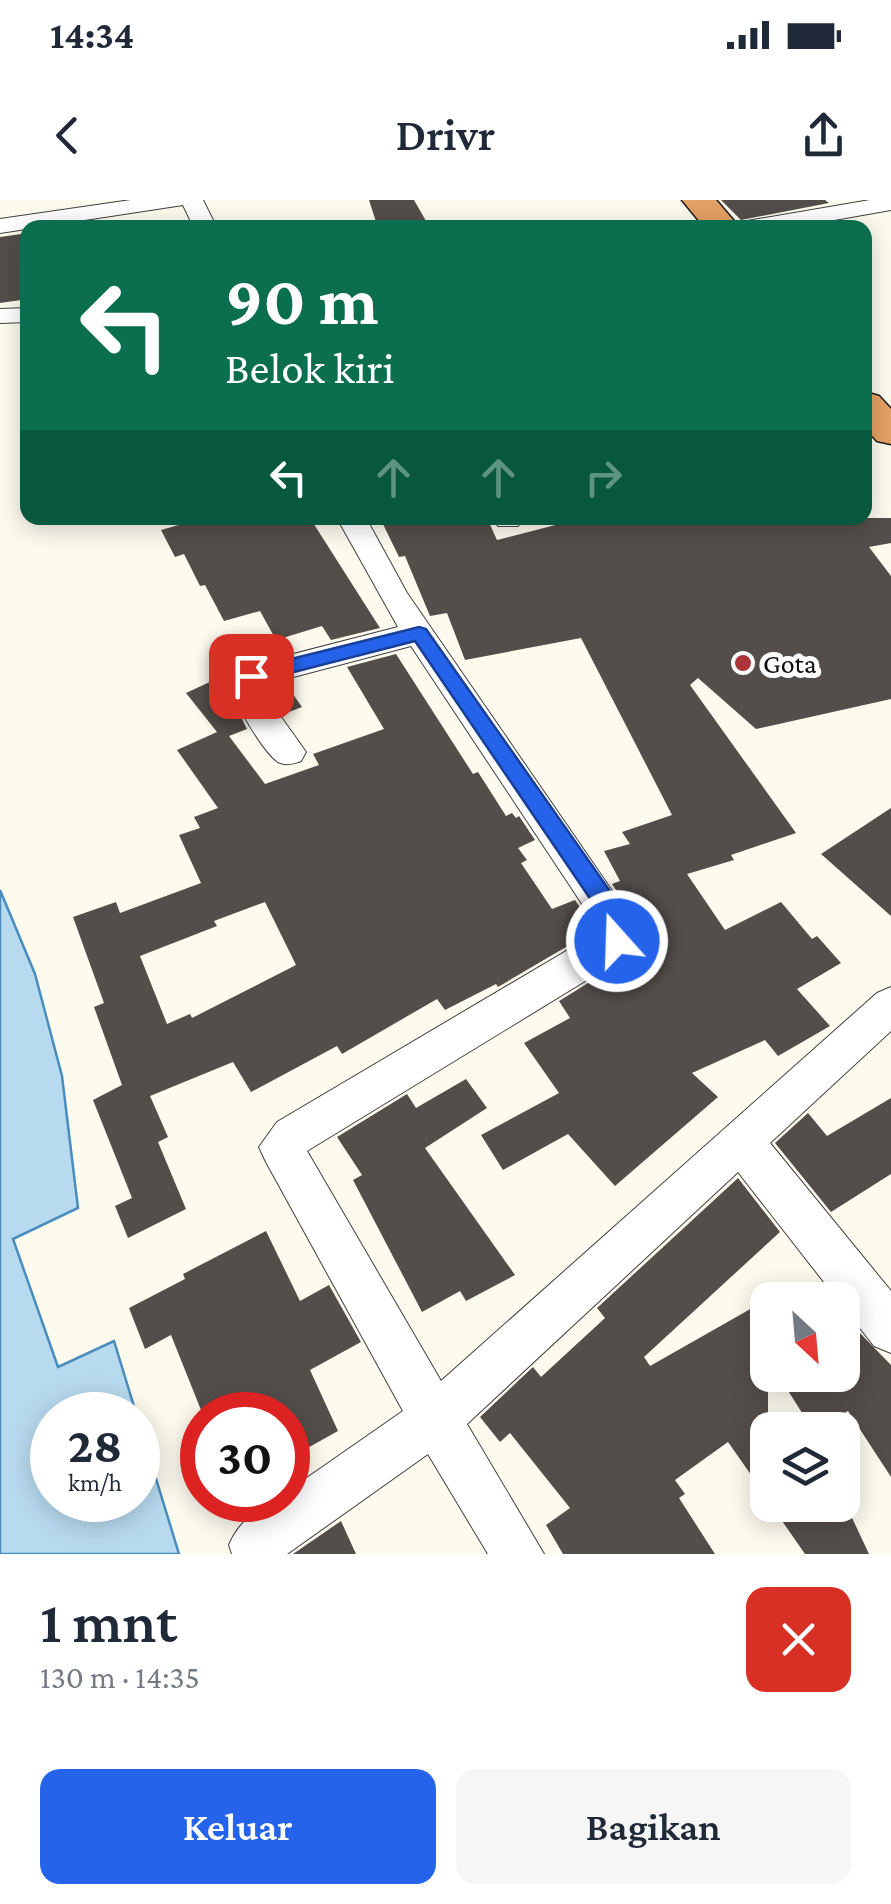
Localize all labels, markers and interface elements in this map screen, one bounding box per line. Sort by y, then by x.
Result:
text: 14:34 [50,14,134,56]
icon: back [40,108,95,163]
icon: share [796,108,851,163]
text: Drivr [396,110,495,160]
icon: left [60,260,190,390]
text: 90 m [225,261,378,339]
text: Belok kiri [225,343,395,393]
icon: left [261,450,316,505]
icon: ahead [366,450,421,505]
icon: ahead [471,450,526,505]
icon: right [576,450,631,505]
pin [209,634,294,719]
place label: Gota [763,648,817,679]
icon: arrive [224,649,279,704]
marker: Gota [732,652,754,674]
position arrow [565,889,669,993]
north arrow [750,1282,860,1392]
map controls [750,1282,860,1522]
speed limit sign: 30 [180,1392,310,1522]
button: layers [750,1412,860,1522]
text: 28 [68,1417,122,1473]
text: km/h [68,1469,122,1496]
button: close [746,1587,851,1692]
text: 1 mnt [40,1588,177,1655]
text: 130 m · 14:35 [40,1659,200,1695]
button: Keluar [40,1769,436,1884]
button: Bagikan [456,1769,851,1884]

